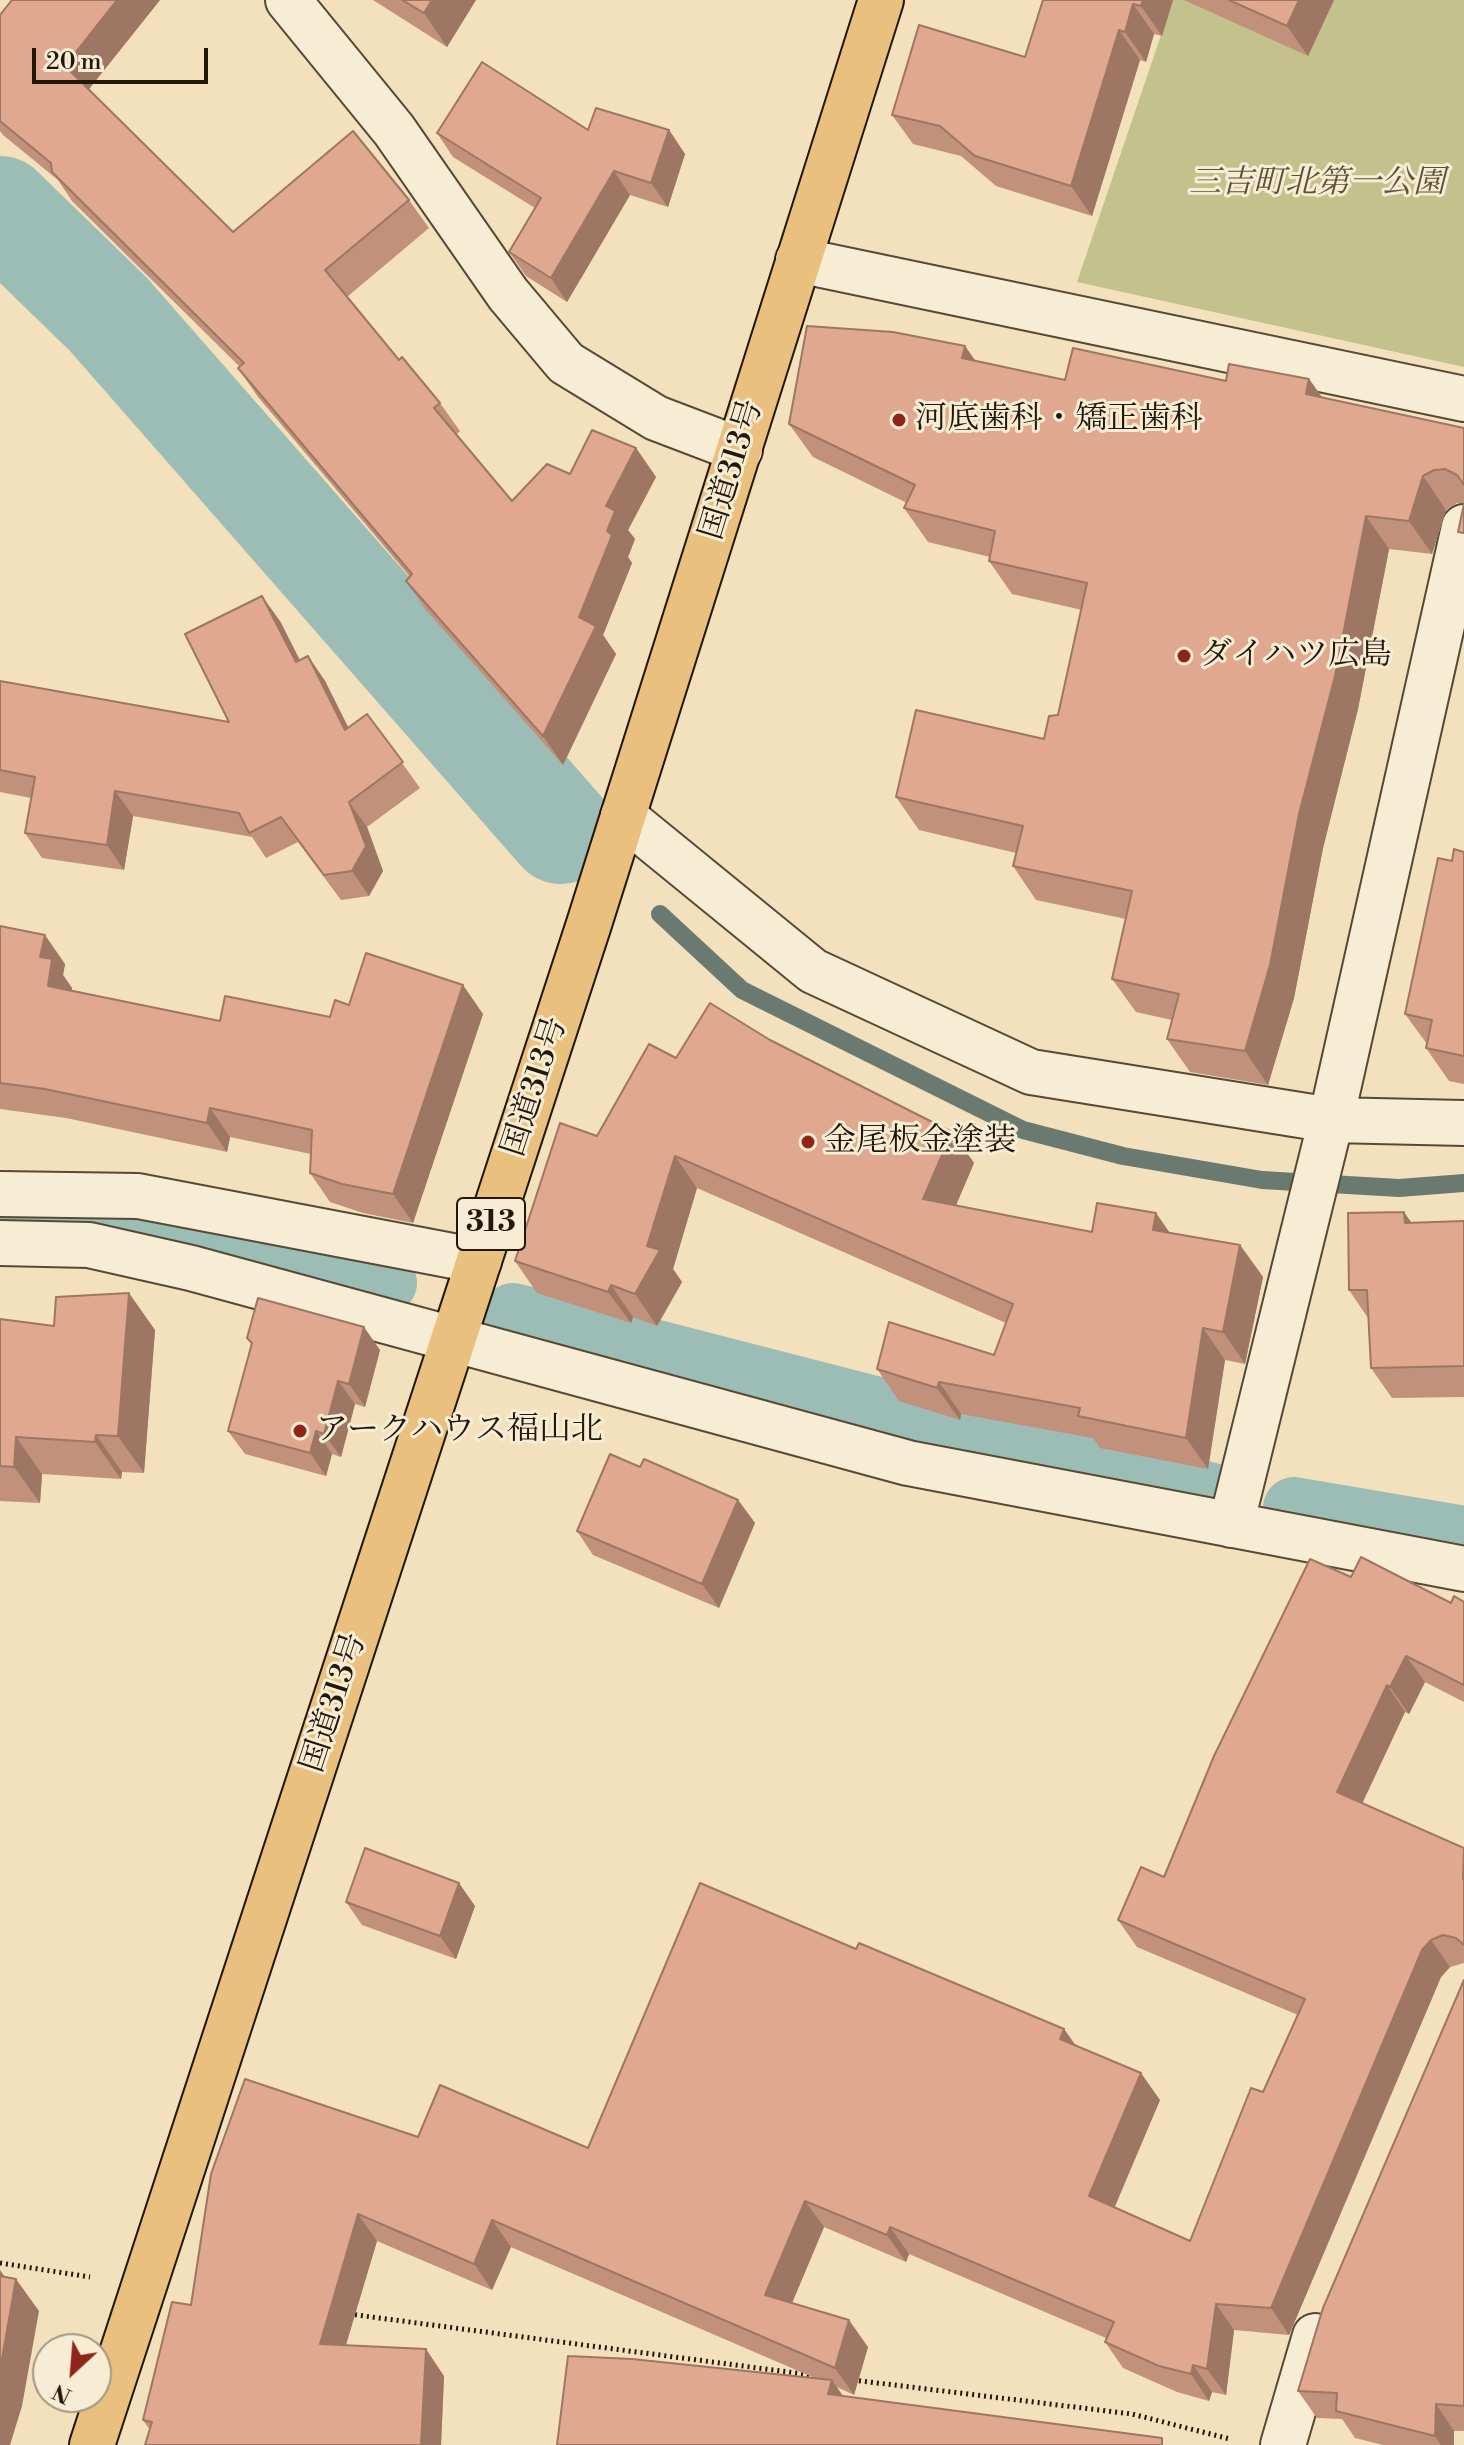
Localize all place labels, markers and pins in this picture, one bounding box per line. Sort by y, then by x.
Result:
place label: 河底歯科・矯正歯科 [915,401,1203,439]
marker: 河底歯科・矯正歯科 [890,411,908,429]
place label: ダイハツ広島 [1200,637,1392,675]
marker: ダイハツ広島 [1175,647,1193,665]
place label: 金尾板金塗装 [824,1123,1016,1161]
marker: 金尾板金塗装 [799,1133,817,1151]
place label: アークハウス福山北 [316,1412,603,1450]
marker: アークハウス福山北 [291,1422,309,1440]

